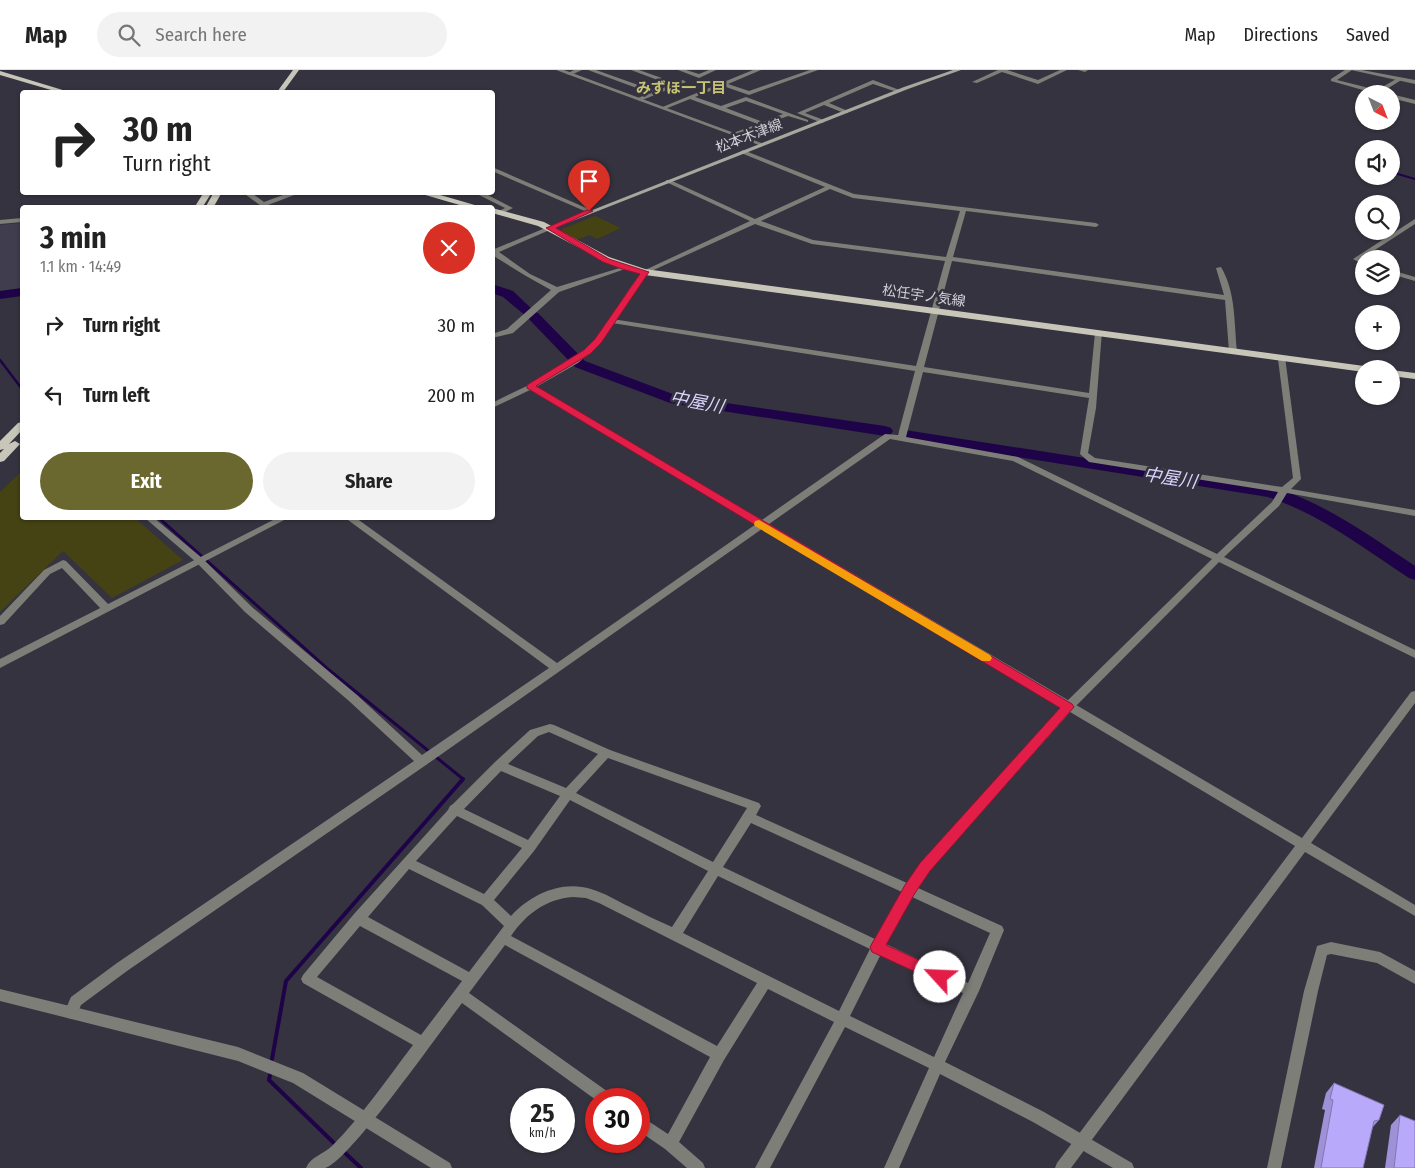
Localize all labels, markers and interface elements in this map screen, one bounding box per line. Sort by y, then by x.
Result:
search box [97,12,447,57]
text: Map [25,21,67,49]
icon: search [115,21,143,49]
text: Search here [155,23,247,46]
text: Map [1184,24,1216,46]
text: Directions [1244,24,1318,46]
text: Saved [1346,24,1390,46]
district label: みずほ一丁目 [636,79,726,97]
north arrow [1355,85,1400,130]
map controls [1355,85,1400,405]
text: 30 m [123,108,193,150]
icon: right [40,110,105,175]
street label: 松本木津線 [713,116,785,156]
button: sound [1355,140,1400,185]
text: Turn right [123,150,211,177]
pin [568,160,610,211]
icon: arrive [575,167,603,195]
button: search [1355,195,1400,240]
text: 3 min [40,220,107,256]
button: close [423,222,475,274]
button: layers [1355,250,1400,295]
text: 1.1 km · 14:49 [40,257,121,276]
street label: 松任宇ノ気線 [881,282,967,310]
button: + [1355,305,1400,350]
icon: right [40,311,68,339]
text: Turn right [83,314,160,337]
text: 30 m [437,314,475,337]
button: − [1355,360,1400,405]
icon: left [40,381,68,409]
text: Turn left [83,384,150,407]
text: 200 m [428,384,475,407]
water label: 中屋川 [668,386,728,418]
button: Exit [40,452,253,510]
button: Share [263,452,475,510]
water label: 中屋川 [1142,463,1200,493]
position arrow [913,950,965,1002]
speed limit sign: 30 [585,1088,650,1153]
text: 25 [531,1099,554,1129]
text: km/h [529,1126,556,1140]

